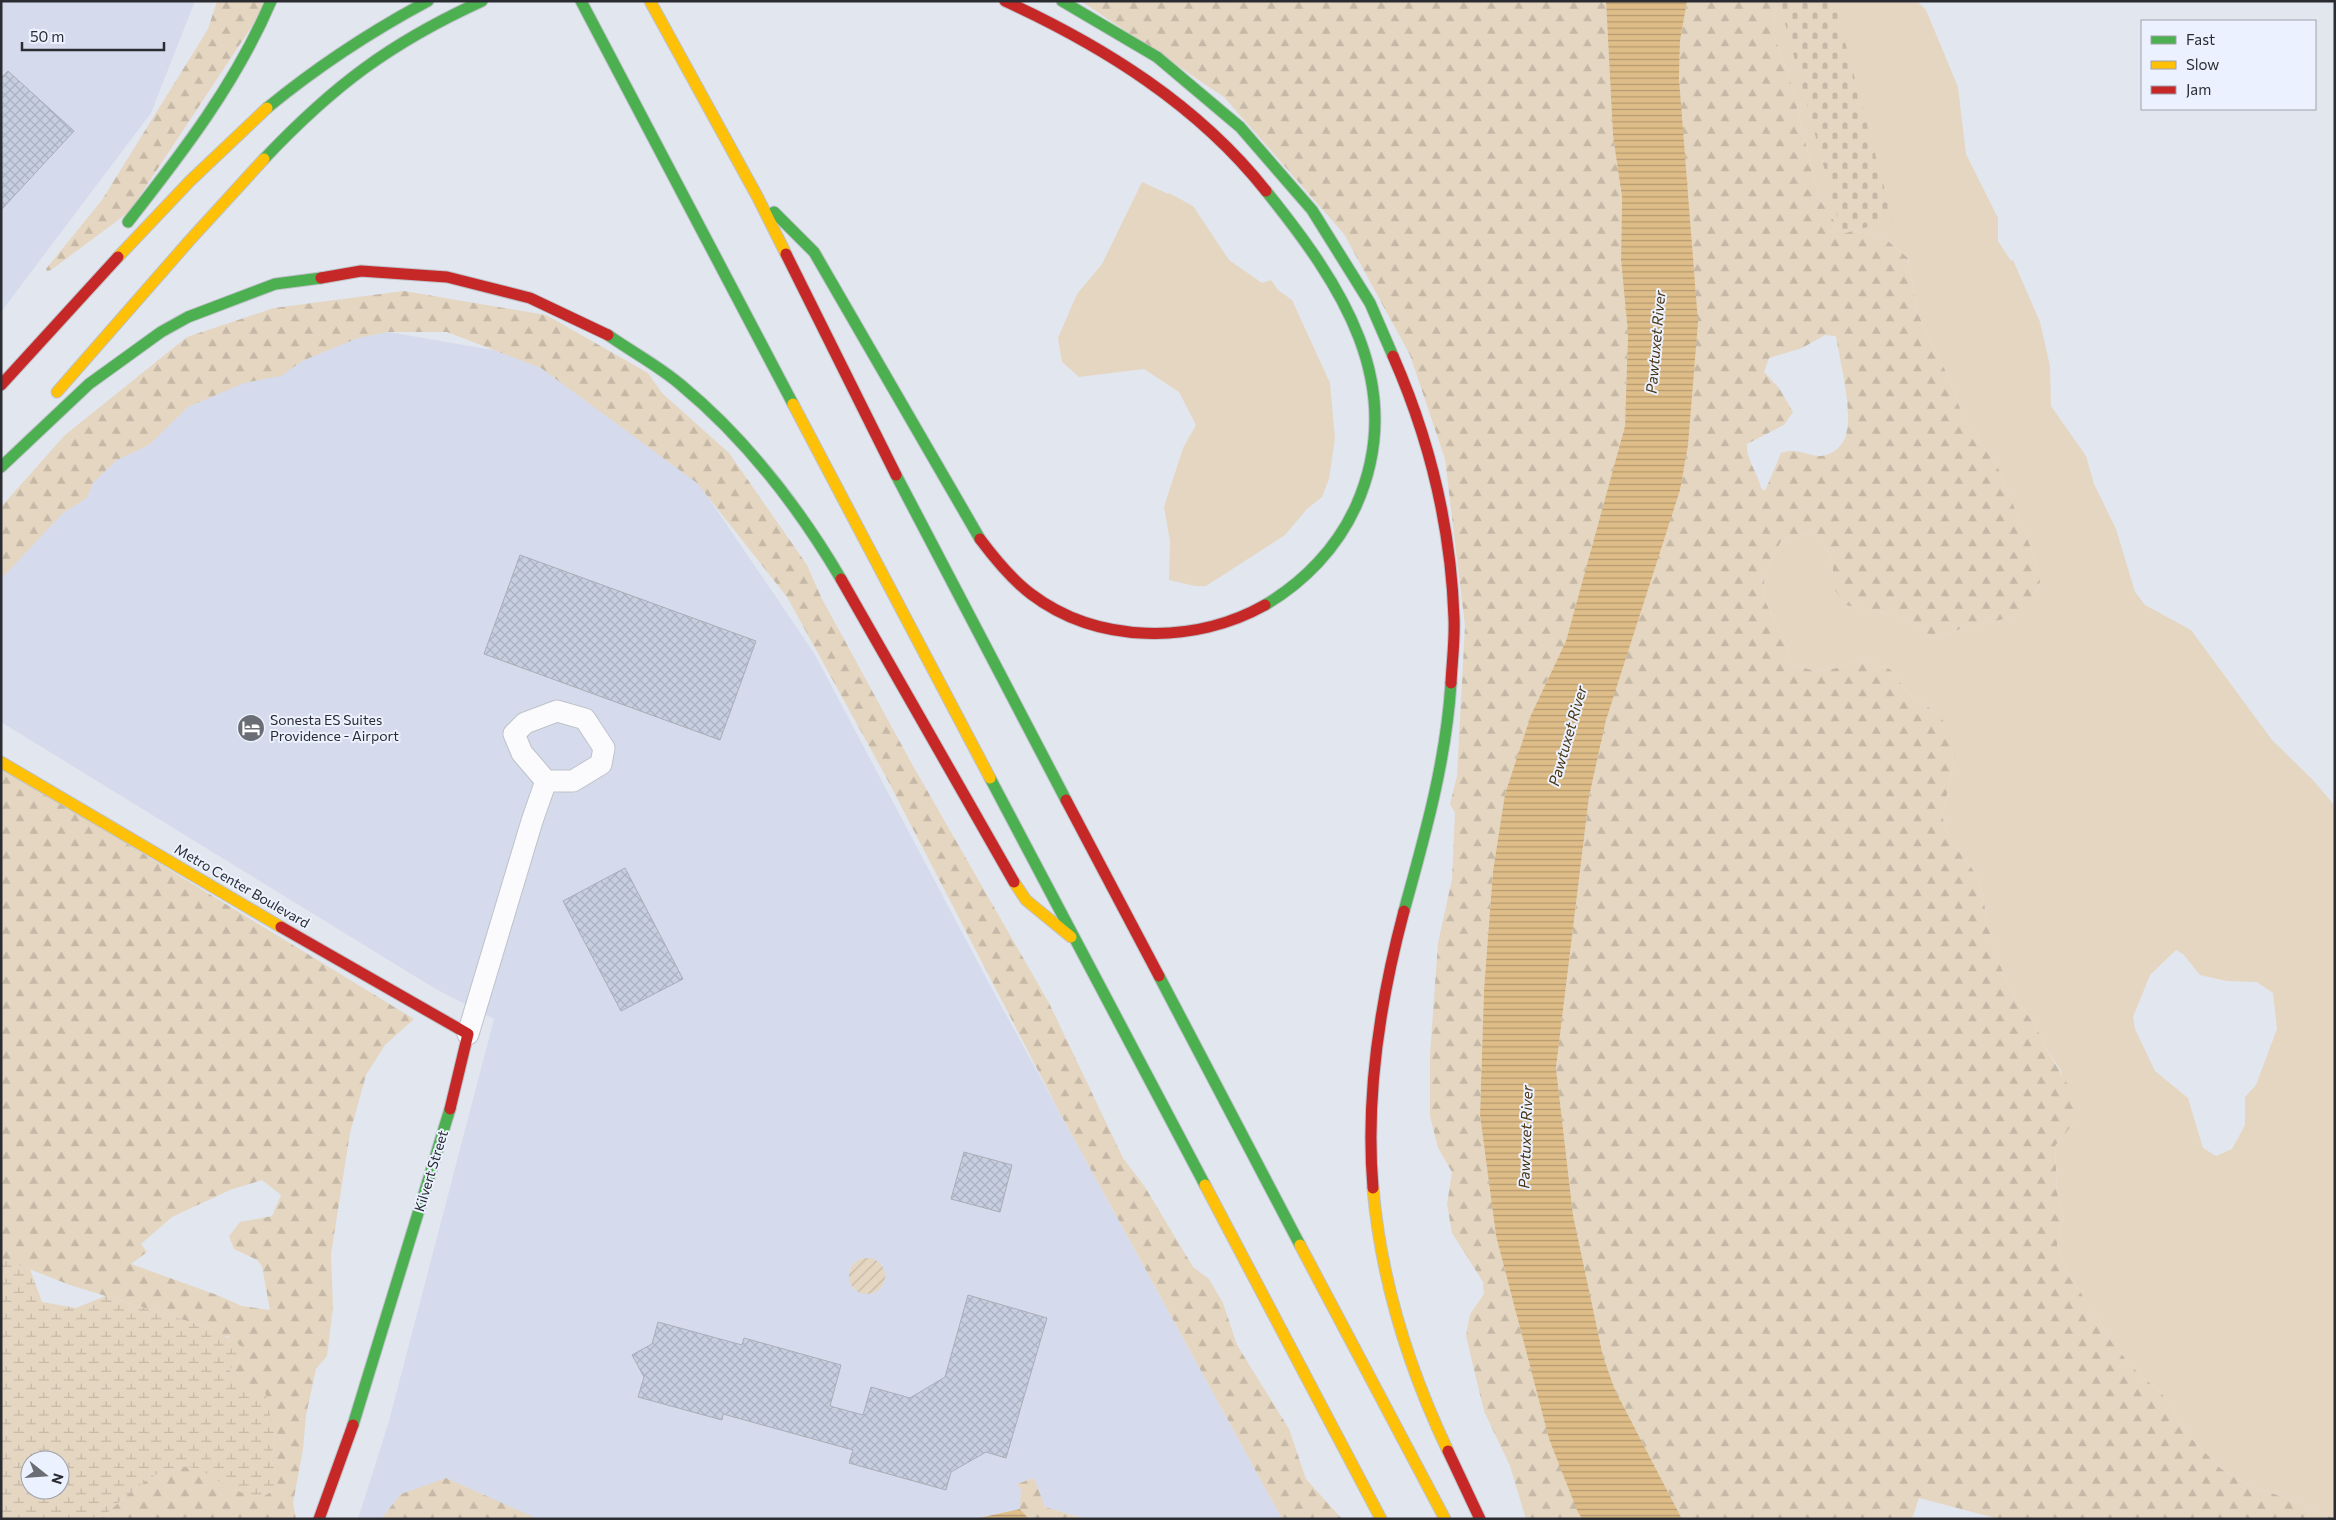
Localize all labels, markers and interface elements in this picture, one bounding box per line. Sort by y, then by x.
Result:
scale bar [22,20,165,52]
legend [2141,20,2316,110]
text: 50 m [30,27,64,45]
text: Fast [2186,30,2215,48]
text: Slow [2186,55,2219,73]
text: Jam [2186,80,2211,98]
water label: Pawtuxet River [1642,289,1669,394]
water label: Pawtuxet River [1544,683,1590,788]
place label: Sonesta ES Suites Providence - Airport [270,711,399,744]
hotel icon: Sonesta ES Suites Providence - Airport [236,713,266,743]
street label: Metro Center Boulevard [172,840,313,931]
water label: Pawtuxet River [1514,1084,1536,1189]
street label: Kilvert Street [410,1128,451,1214]
north arrow [20,1450,70,1500]
text: N [48,1471,68,1486]

